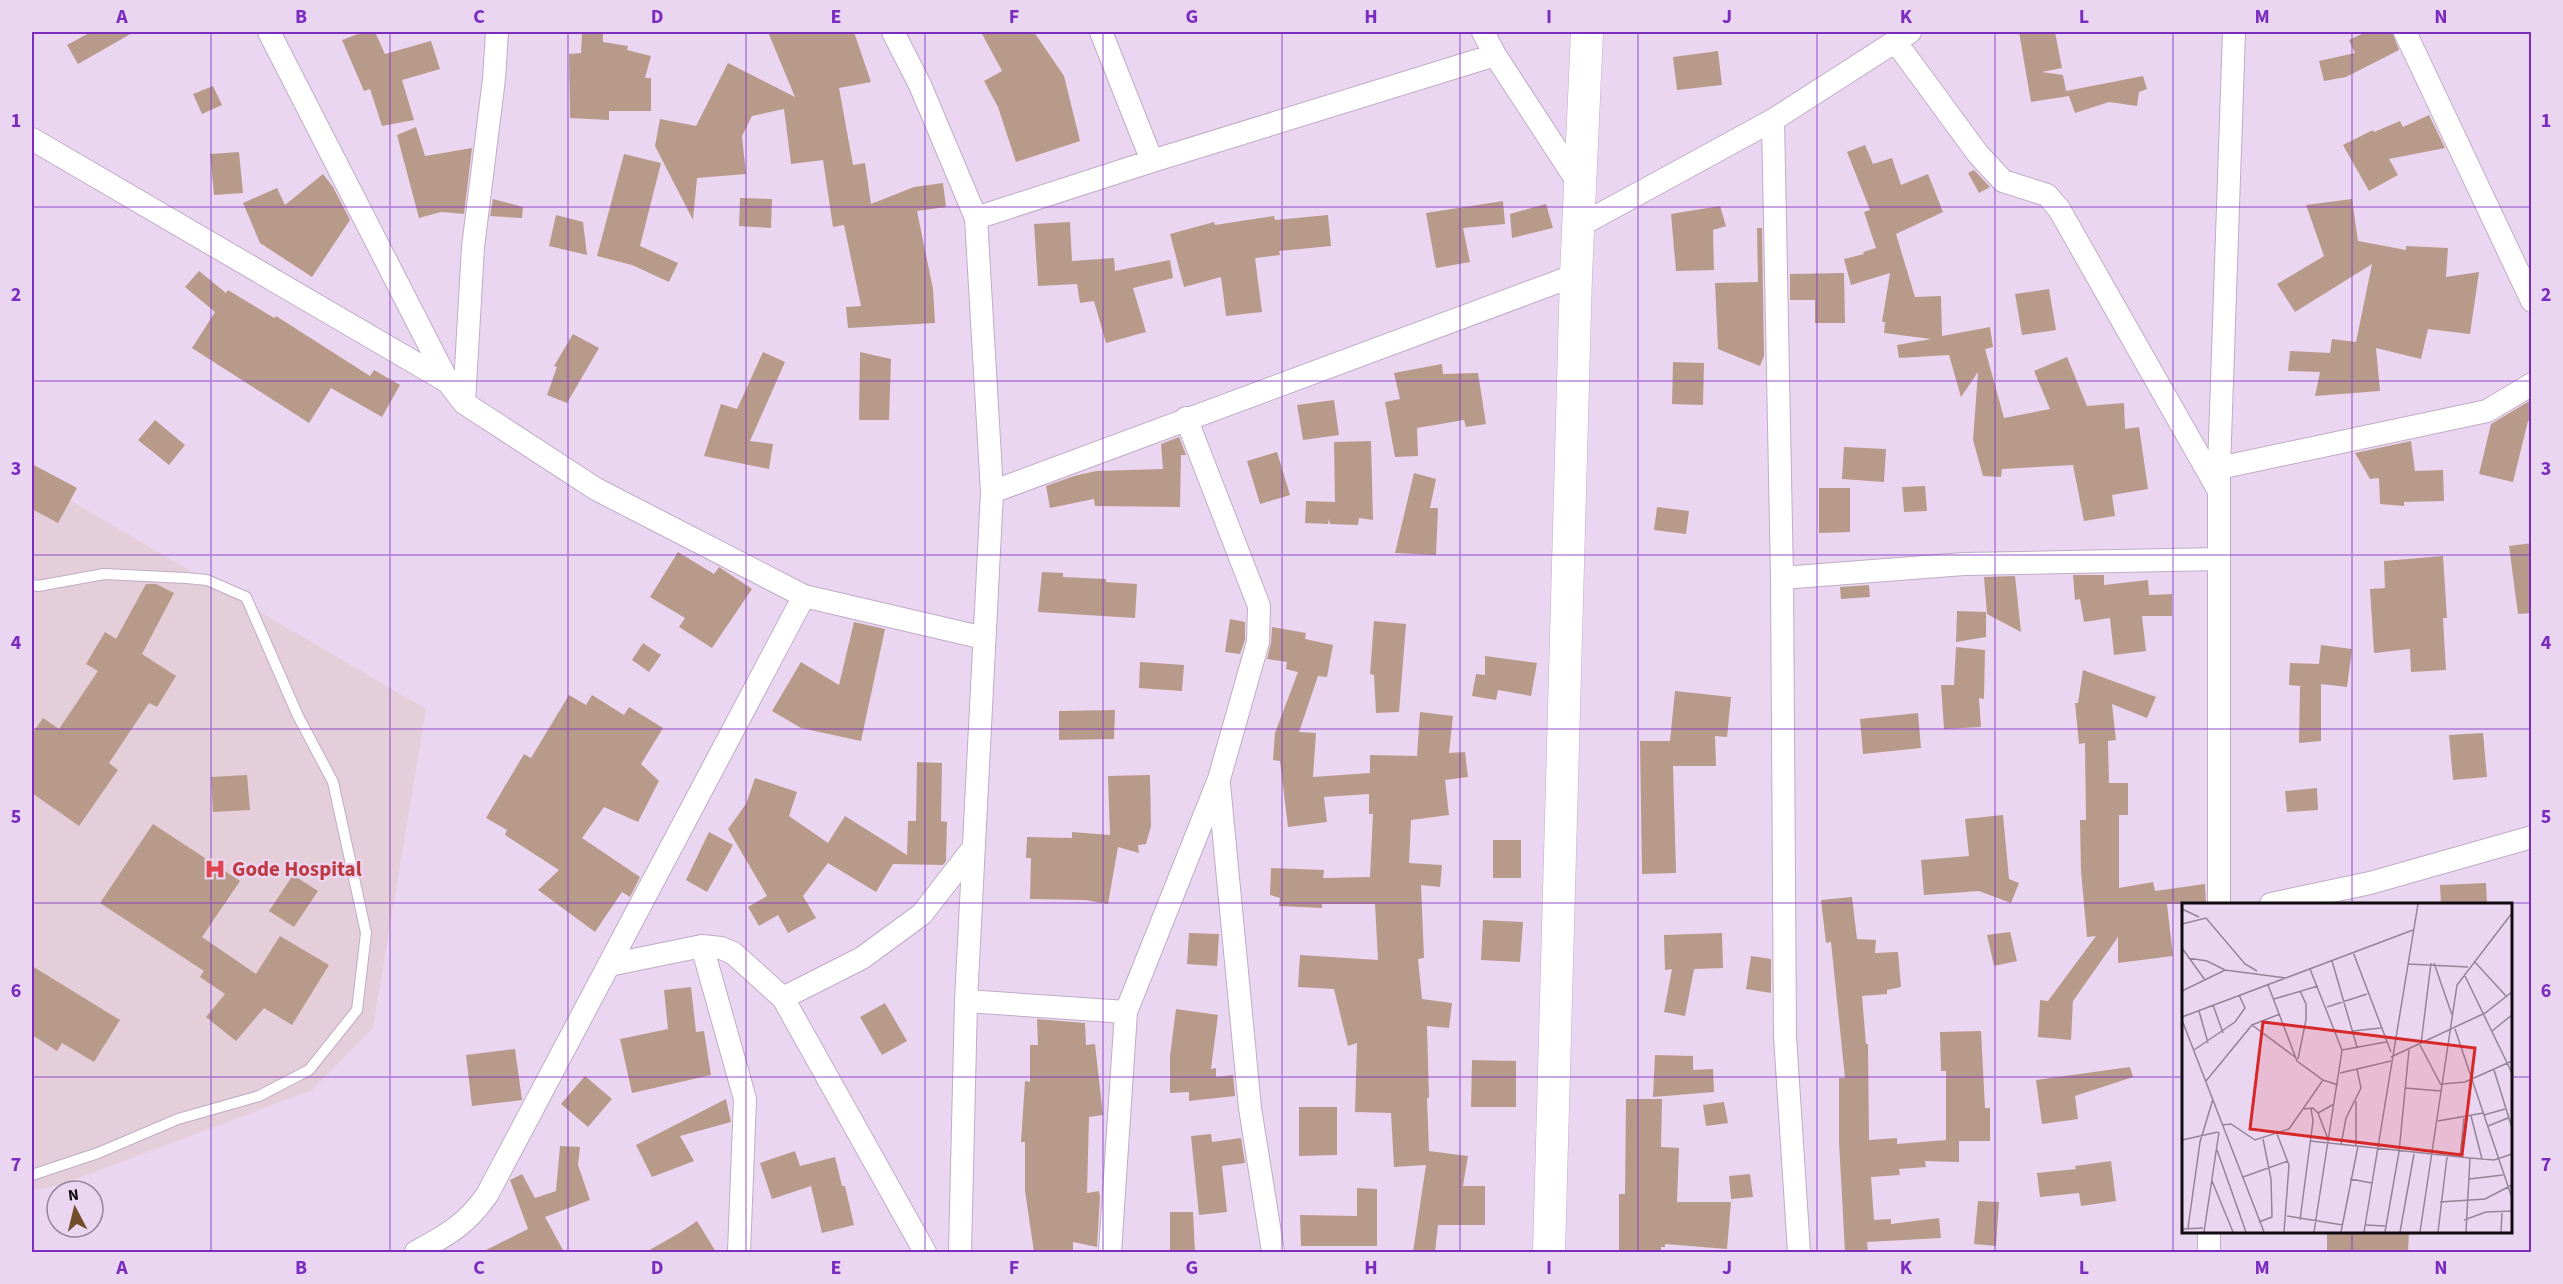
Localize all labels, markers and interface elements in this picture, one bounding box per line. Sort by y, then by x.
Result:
text: A [115,3,128,31]
text: B [295,3,307,31]
text: C [473,3,485,31]
text: D [651,3,663,31]
text: E [831,3,841,31]
text: F [1009,3,1019,31]
text: G [1186,3,1198,31]
text: H [1364,3,1378,31]
text: I [1546,3,1552,31]
text: J [1722,3,1732,31]
text: K [1900,3,1913,31]
text: L [2079,3,2089,31]
text: M [2254,3,2270,31]
text: N [2434,3,2448,31]
text: 1 [11,107,21,135]
text: 1 [2541,107,2551,135]
text: 2 [11,281,21,309]
text: 2 [2541,281,2551,309]
text: 3 [11,455,21,483]
text: 3 [2541,455,2551,483]
text: 4 [11,629,22,657]
text: 4 [2541,629,2552,657]
text: 5 [11,803,21,831]
text: 5 [2541,803,2551,831]
place label: Gode Hospital [232,854,362,884]
hospital icon: Gode Hospital [203,857,227,881]
inset map [2182,903,2512,1233]
text: 6 [11,977,21,1005]
text: 6 [2541,977,2551,1005]
text: 7 [11,1151,21,1179]
text: 7 [2541,1151,2551,1179]
north arrow [45,1179,105,1239]
text: N [67,1184,80,1207]
text: A [115,1254,128,1282]
text: B [295,1254,307,1282]
text: C [473,1254,485,1282]
text: D [651,1254,663,1282]
text: E [831,1254,841,1282]
text: F [1009,1254,1019,1282]
text: G [1186,1254,1198,1282]
text: H [1364,1254,1378,1282]
text: I [1546,1254,1552,1282]
text: J [1722,1254,1732,1282]
text: K [1900,1254,1913,1282]
text: L [2079,1254,2089,1282]
text: M [2254,1254,2270,1282]
text: N [2434,1254,2448,1282]

